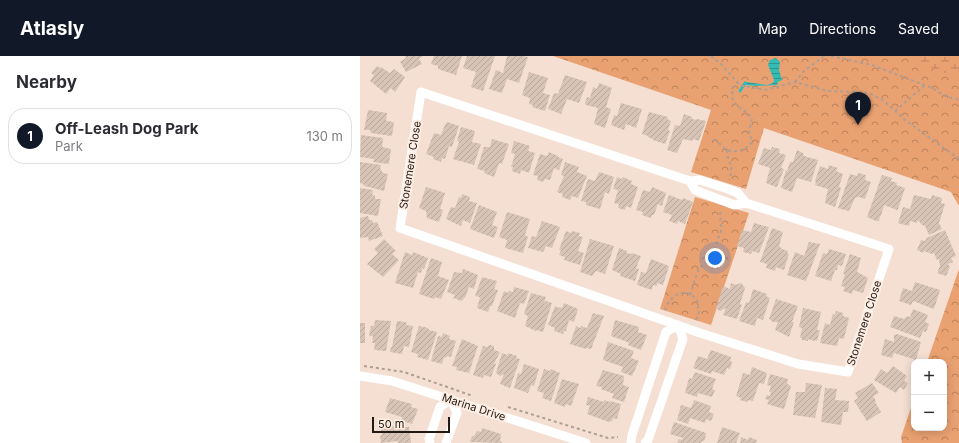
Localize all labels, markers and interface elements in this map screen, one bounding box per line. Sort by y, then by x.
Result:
text: Atlasly [20,17,84,40]
text: Map [758,20,787,37]
text: Directions [809,20,876,37]
text: Saved [898,20,939,37]
text: Nearby [16,72,77,92]
pin: 1 [845,92,871,125]
text: Off-Leash Dog Park [55,119,199,138]
street label: Stonemere Close [396,120,424,210]
text: 1 [27,128,33,144]
text: 130 m [306,128,343,144]
text: Park [55,138,83,154]
your location [705,248,725,268]
street label: Stonemere Close [844,278,884,368]
map controls [911,359,947,431]
button: + [911,359,947,395]
street label: Marina Drive [440,390,508,424]
button: − [911,395,947,431]
scale bar [372,415,450,434]
text: 50 m [378,417,404,431]

